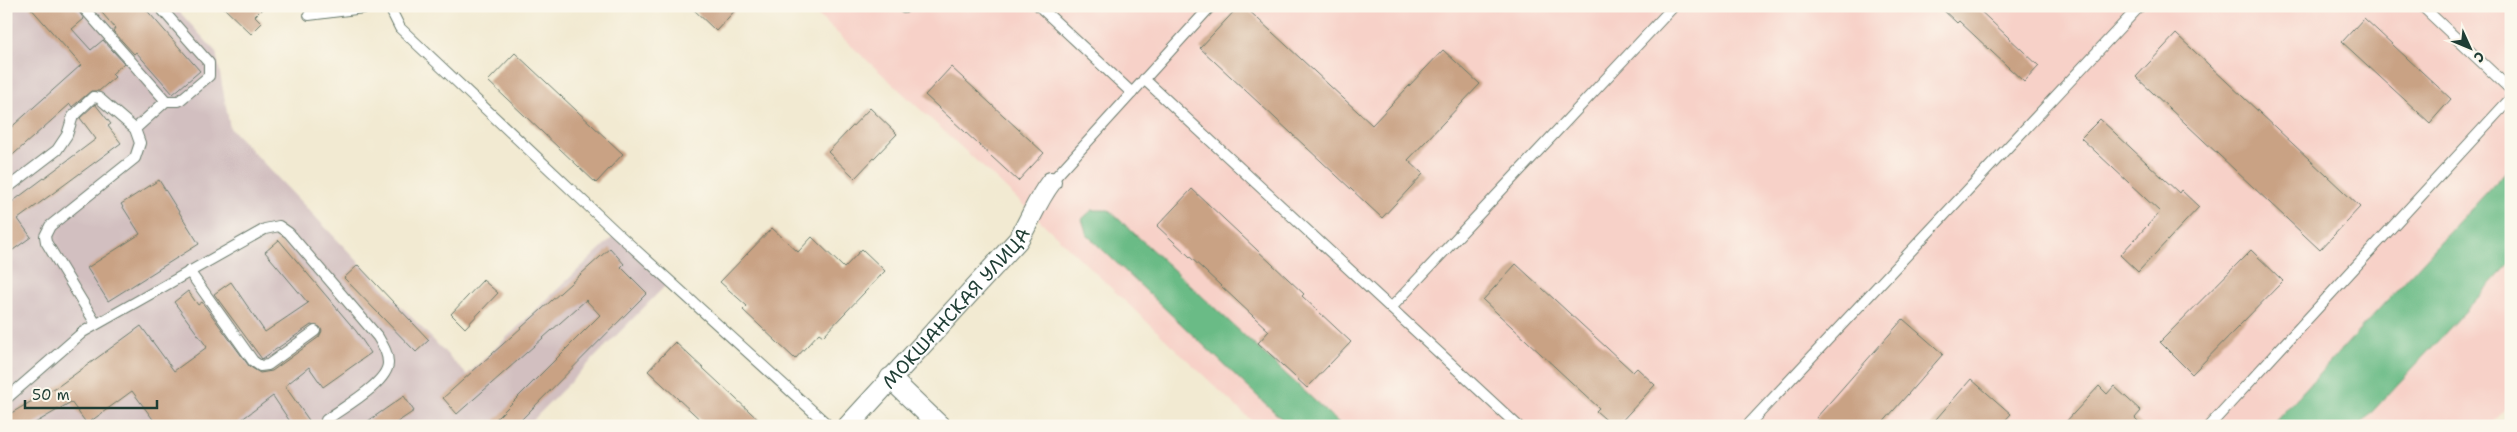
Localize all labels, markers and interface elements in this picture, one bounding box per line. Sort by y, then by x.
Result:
north arrow [2444,22,2494,72]
text: С [2470,48,2489,66]
street label: МОКШАНСКАЯ УЛИЦА [876,223,1036,394]
scale bar [25,377,158,409]
text: 50 m [32,385,70,405]

